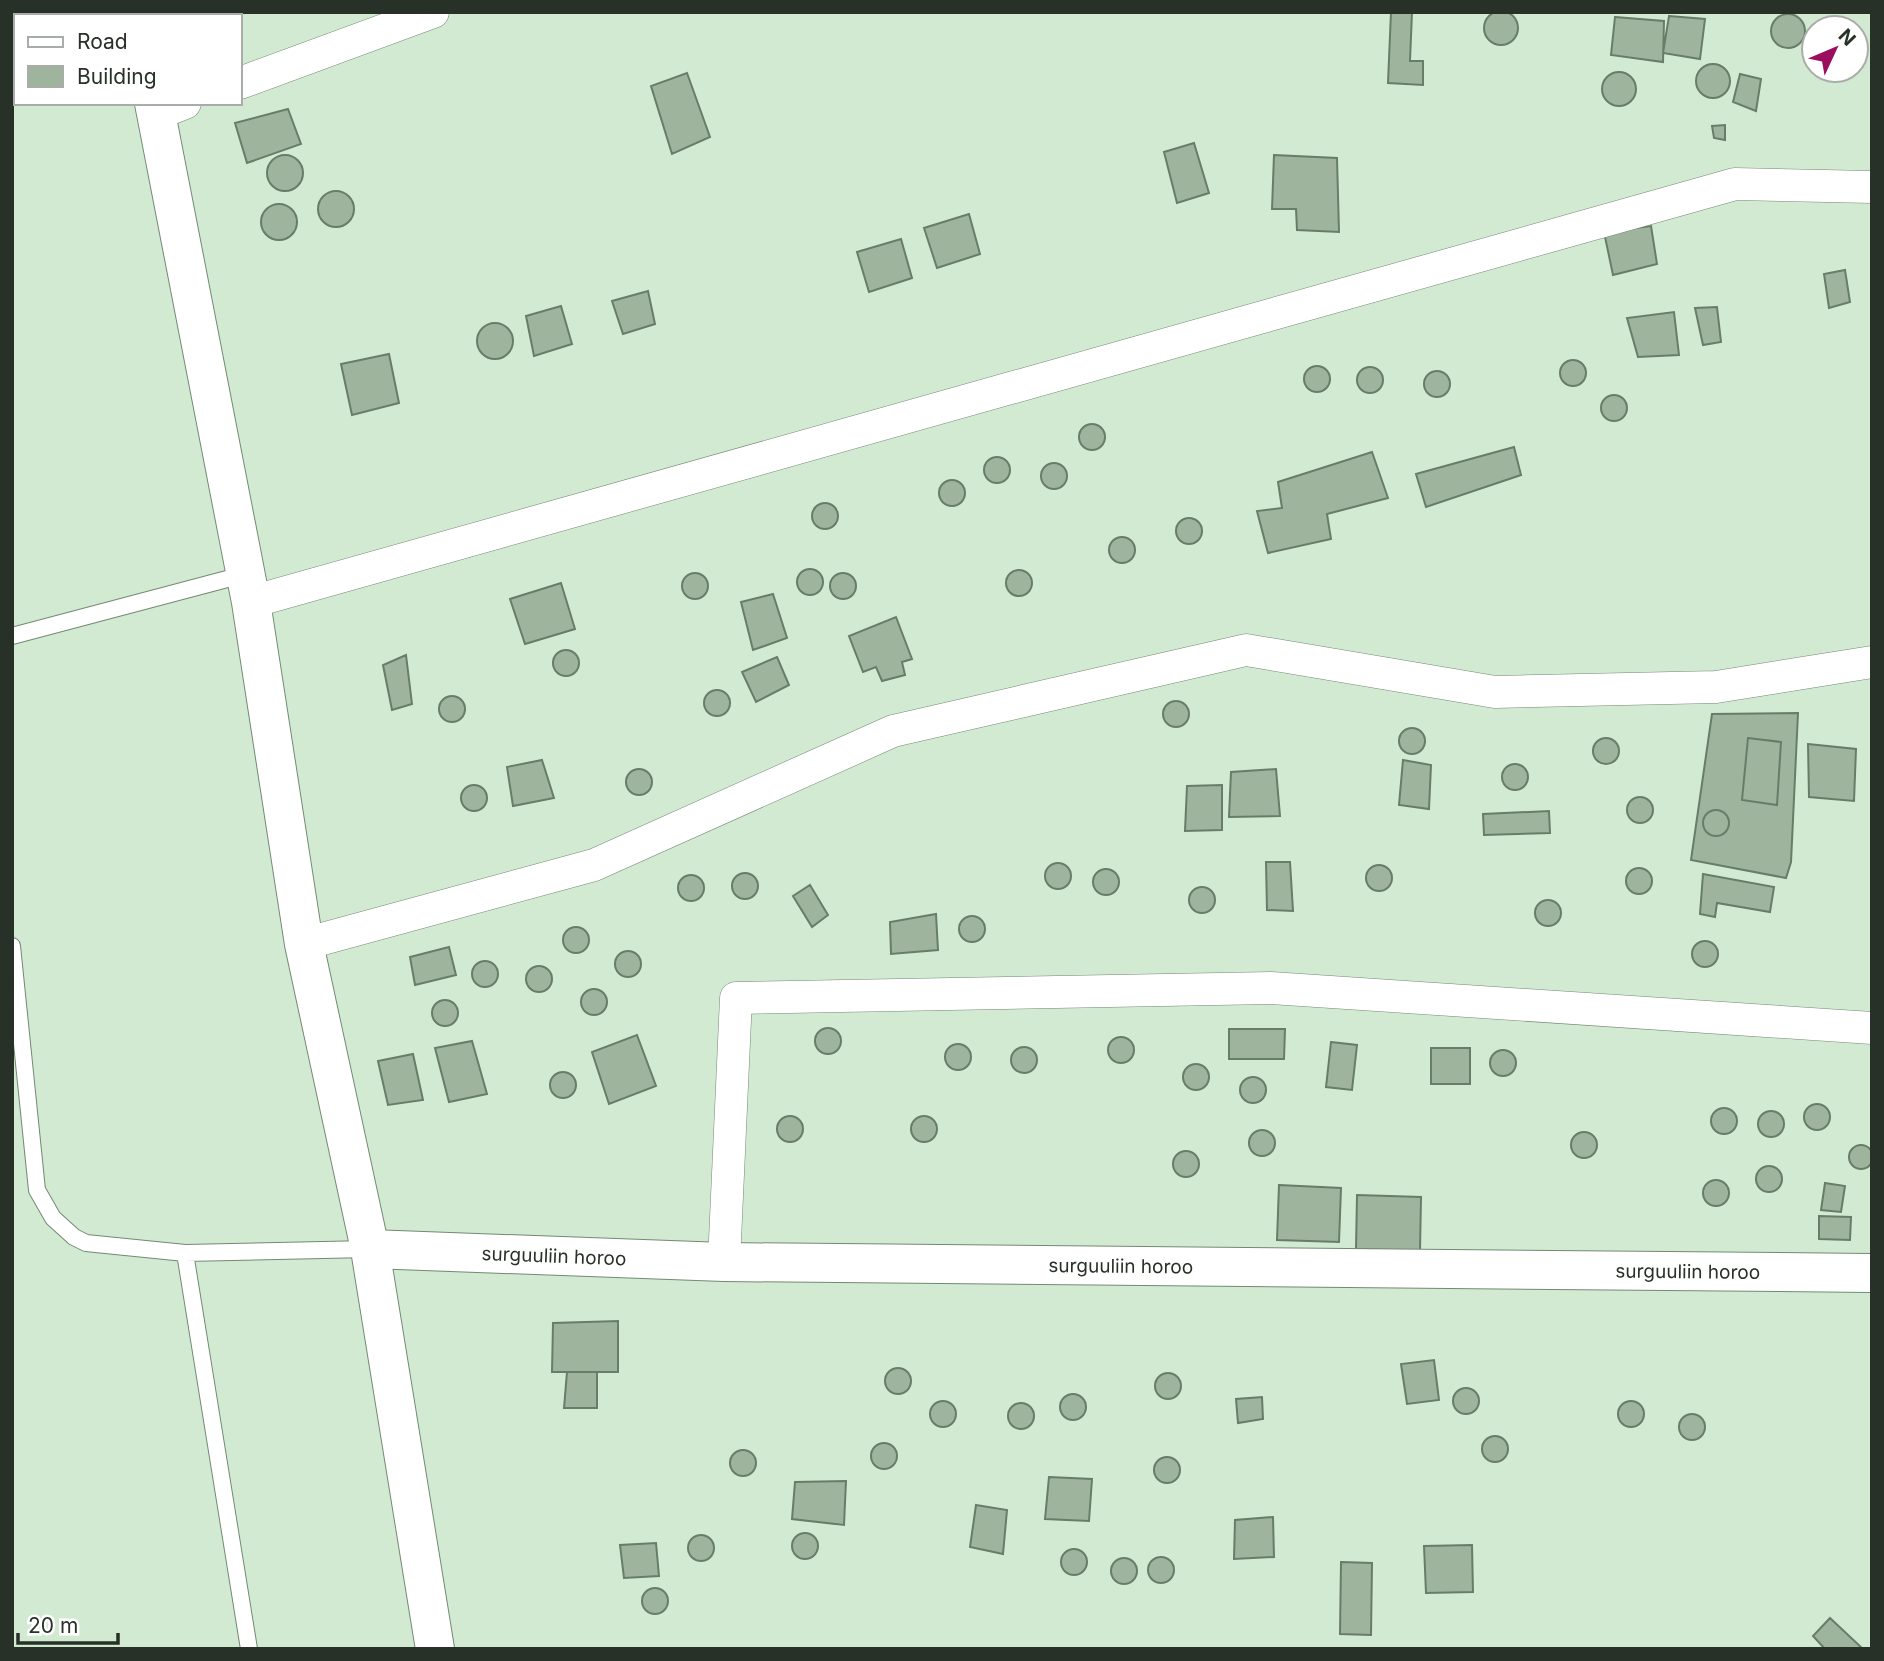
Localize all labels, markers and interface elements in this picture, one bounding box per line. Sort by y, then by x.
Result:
legend [14,14,242,105]
north arrow [1800,14,1870,84]
text: N [1834,24,1860,51]
text: Road [77,29,128,54]
text: Building [77,64,157,89]
street label: surguuliin horoo [481,1242,627,1270]
street label: surguuliin horoo [1048,1254,1193,1278]
street label: surguuliin horoo [1615,1259,1760,1283]
scale bar [18,1602,117,1646]
text: 20 m [28,1613,78,1638]

